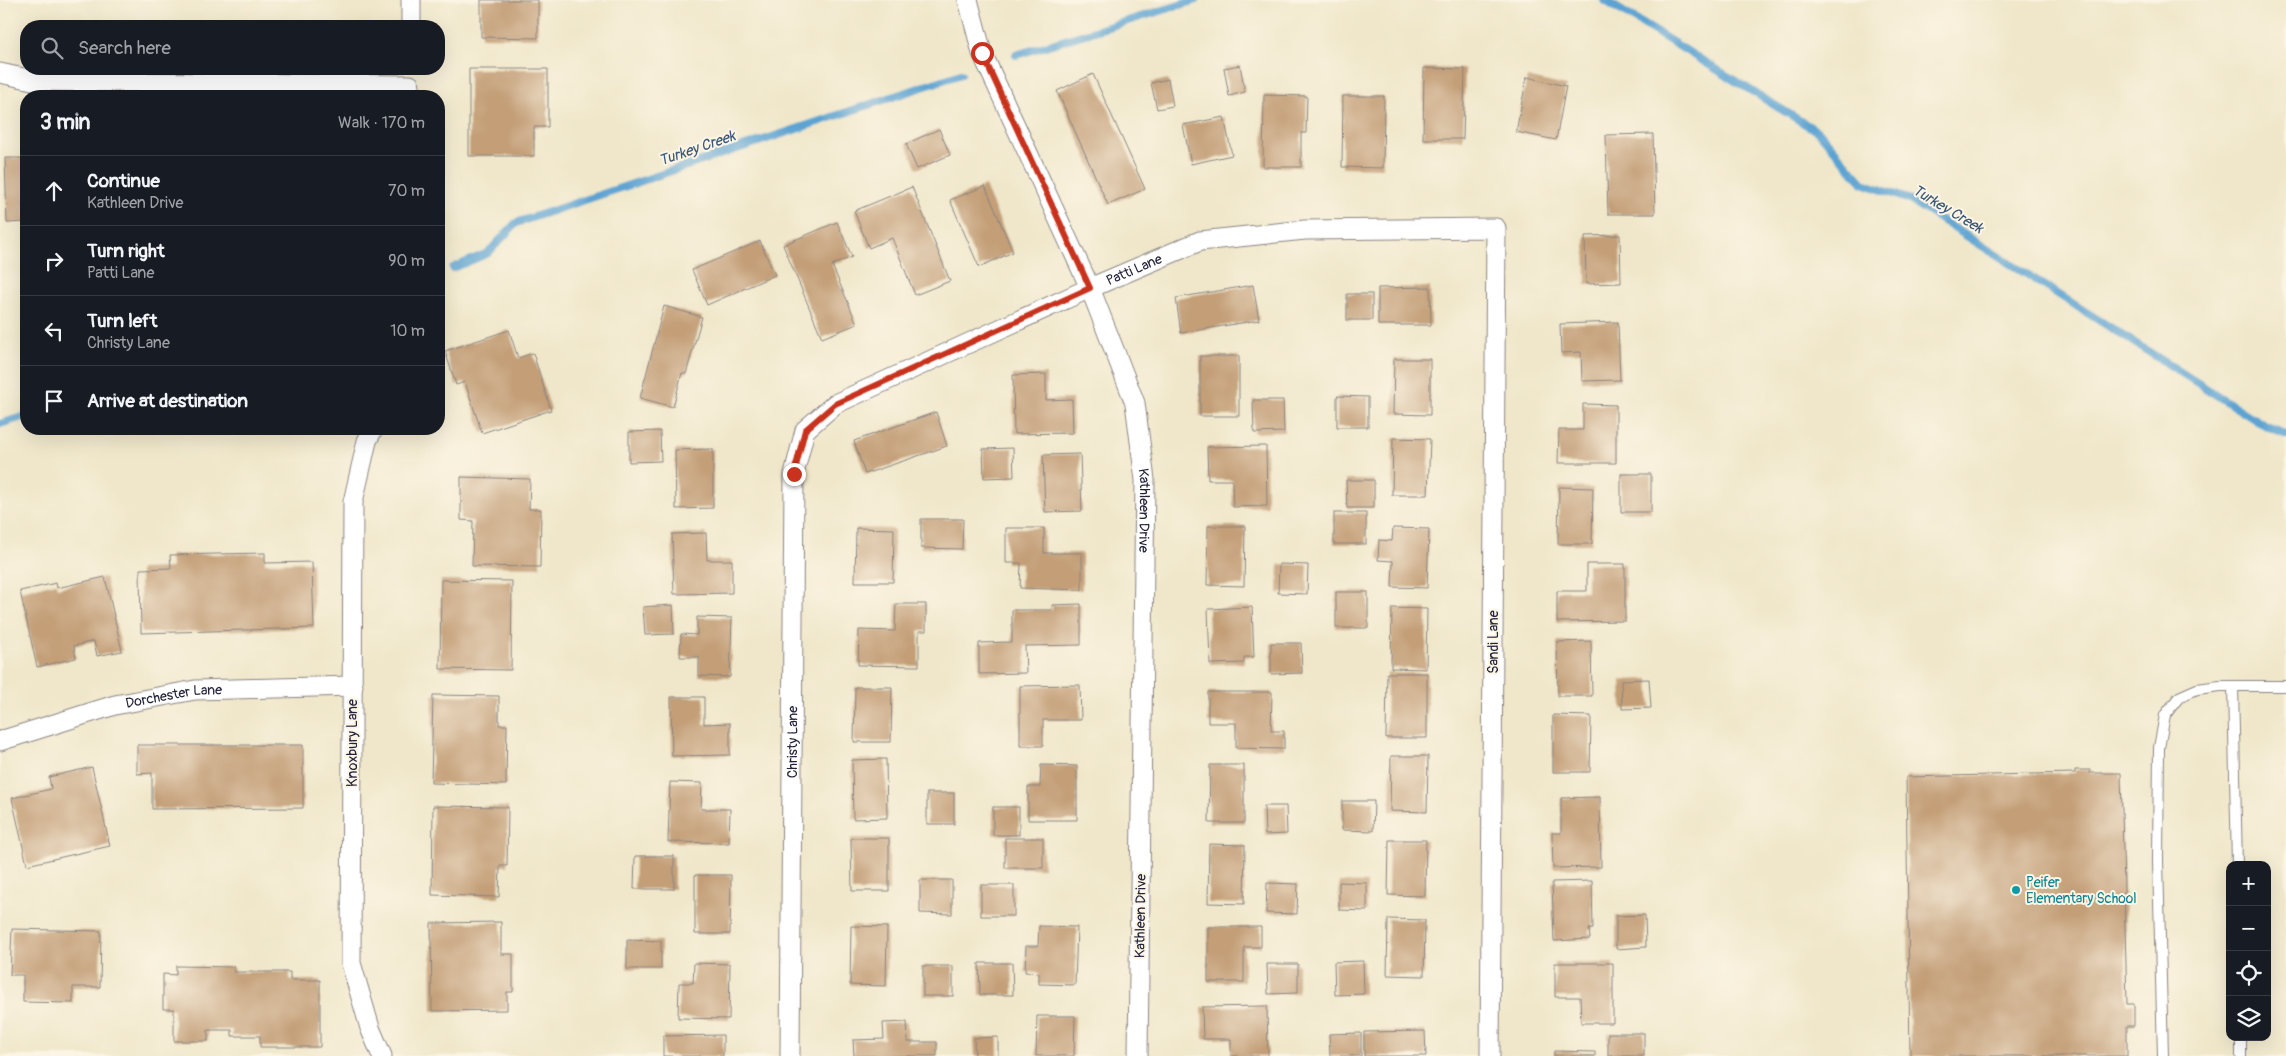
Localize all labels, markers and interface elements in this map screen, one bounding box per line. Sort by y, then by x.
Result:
search box [20,20,445,75]
icon: search [38,34,66,62]
text: Search here [78,36,171,60]
route start [971,42,994,65]
text: 3 min [40,109,90,136]
text: Walk · 170 m [338,113,425,133]
water label: Turkey Creek [657,126,739,170]
text: Continue [87,169,160,193]
icon: ahead [40,177,68,205]
text: 70 m [388,181,425,201]
water label: Turkey Creek [1909,181,1988,239]
text: Kathleen Drive [87,193,184,213]
text: Turn right [87,239,165,263]
icon: right [40,247,68,275]
street label: Patti Lane [1104,250,1165,289]
text: 90 m [388,251,425,271]
text: Patti Lane [87,263,154,283]
text: Turn left [87,309,157,333]
icon: left [40,317,68,345]
text: 10 m [390,321,425,341]
text: Christy Lane [87,333,170,353]
icon: arrive [40,387,68,415]
text: Arrive at destination [87,389,248,413]
route end [783,463,806,486]
street label: Kathleen Drive [1135,467,1153,553]
street label: Sandi Lane [1485,610,1502,674]
street label: Dorchester Lane [124,681,222,712]
street label: Knoxbury Lane [344,699,361,787]
street label: Christy Lane [784,706,801,778]
map controls [2226,861,2271,1041]
button: + [2226,861,2271,906]
street label: Kathleen Drive [1131,874,1150,958]
place label: Peifer Elementary School [2026,874,2137,907]
marker: Peifer Elementary School [2010,884,2022,896]
button: − [2226,906,2271,951]
button: locate [2226,951,2271,996]
button: layers [2226,996,2271,1041]

